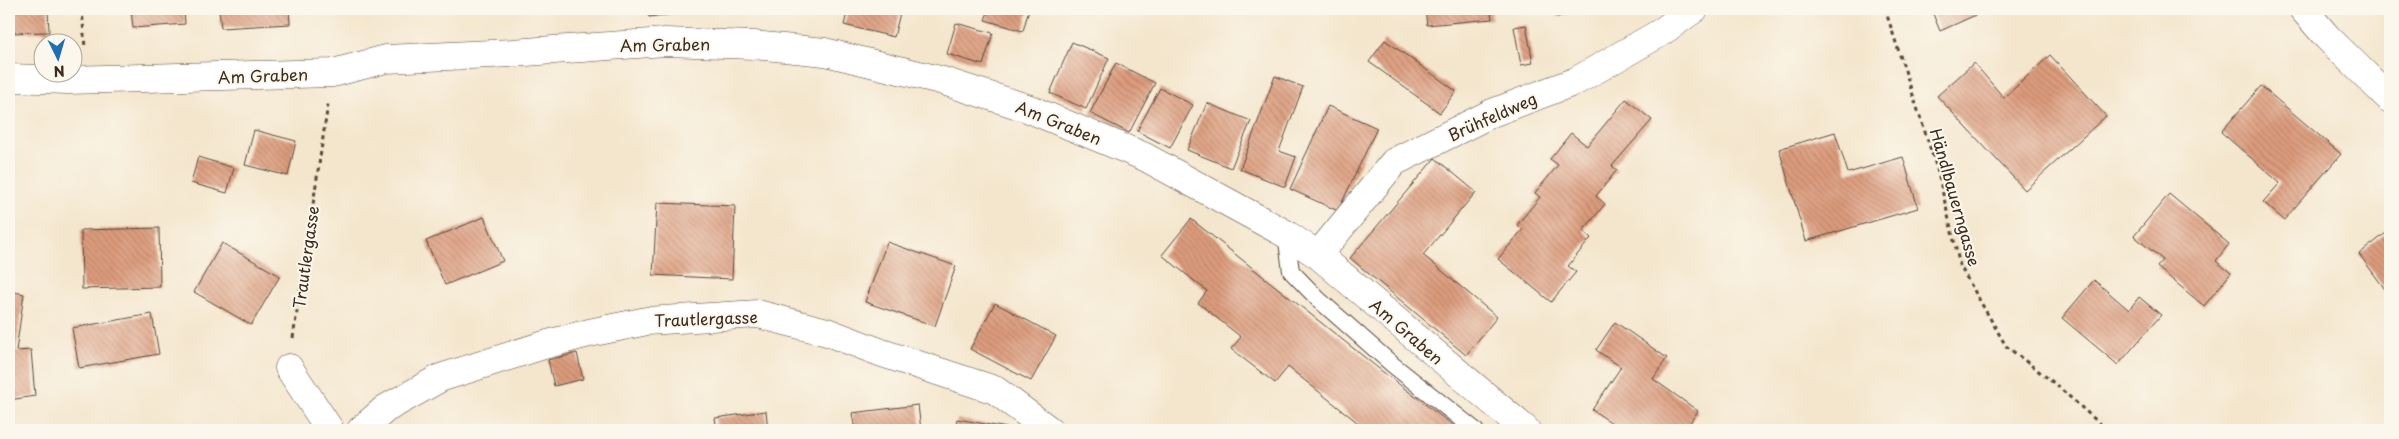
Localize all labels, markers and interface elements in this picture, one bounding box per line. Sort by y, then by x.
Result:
street label: Am Graben [620,31,710,57]
north arrow [32,32,82,82]
text: N [53,61,66,82]
street label: Am Graben [217,61,309,89]
street label: Brühfeldweg [1444,86,1540,146]
street label: Am Graben [1013,94,1105,150]
street label: Händlbauerngasse [1925,125,1987,269]
street label: Trautlergasse [286,204,324,310]
street label: Am Graben [1365,292,1449,370]
street label: Trautlergasse [654,304,758,332]

